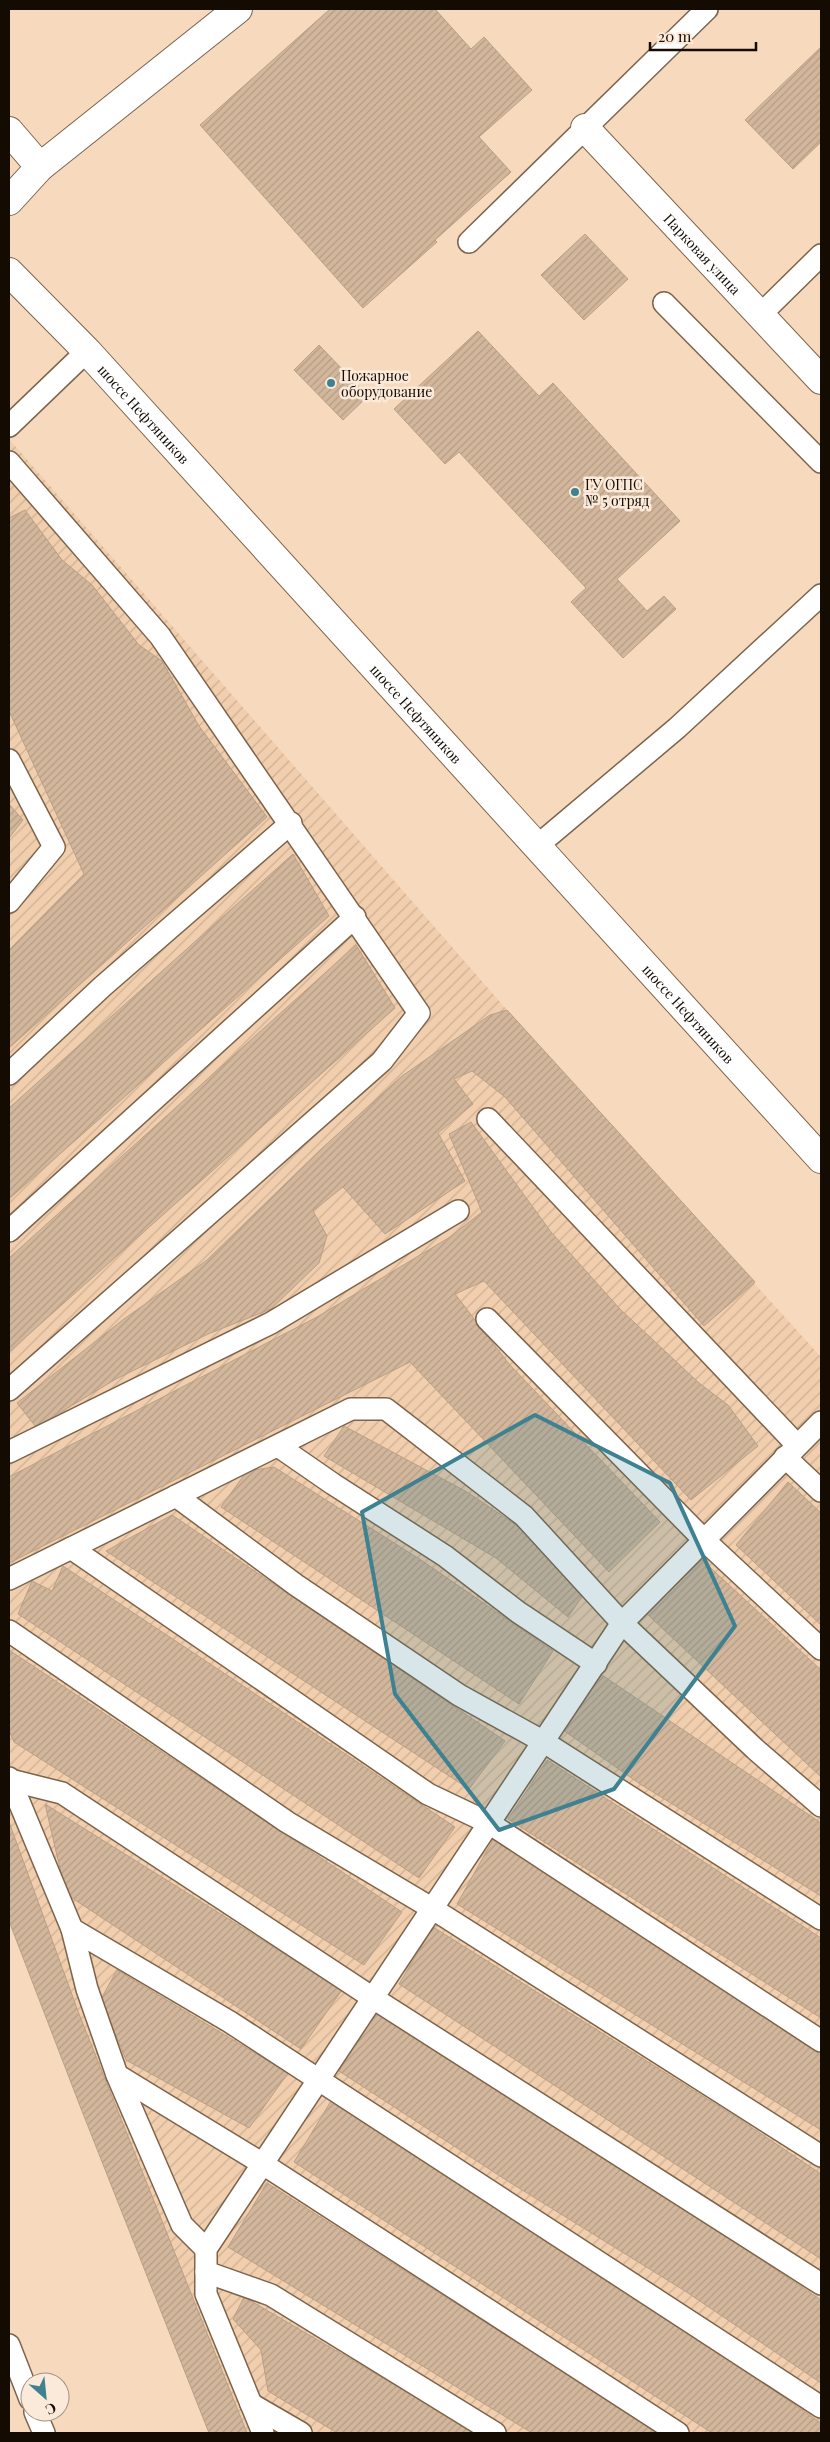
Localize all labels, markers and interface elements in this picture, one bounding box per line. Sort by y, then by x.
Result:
scale bar [650,20,756,52]
text: 20 m [658,26,692,46]
street label: Парковая улица [660,209,745,298]
street label: шоссе Нефтяников [94,360,194,468]
place label: Пожарное оборудование [341,366,432,401]
marker: Пожарное оборудование [325,377,337,389]
place label: ГУ ОГПС № 5 отряд [585,475,650,510]
marker: ГУ ОГПС № 5 отряд [569,486,581,498]
street label: шоссе Нефтяников [366,660,467,768]
street label: шоссе Нефтяников [639,960,739,1067]
north arrow [20,2372,70,2422]
text: С [42,2398,60,2420]

